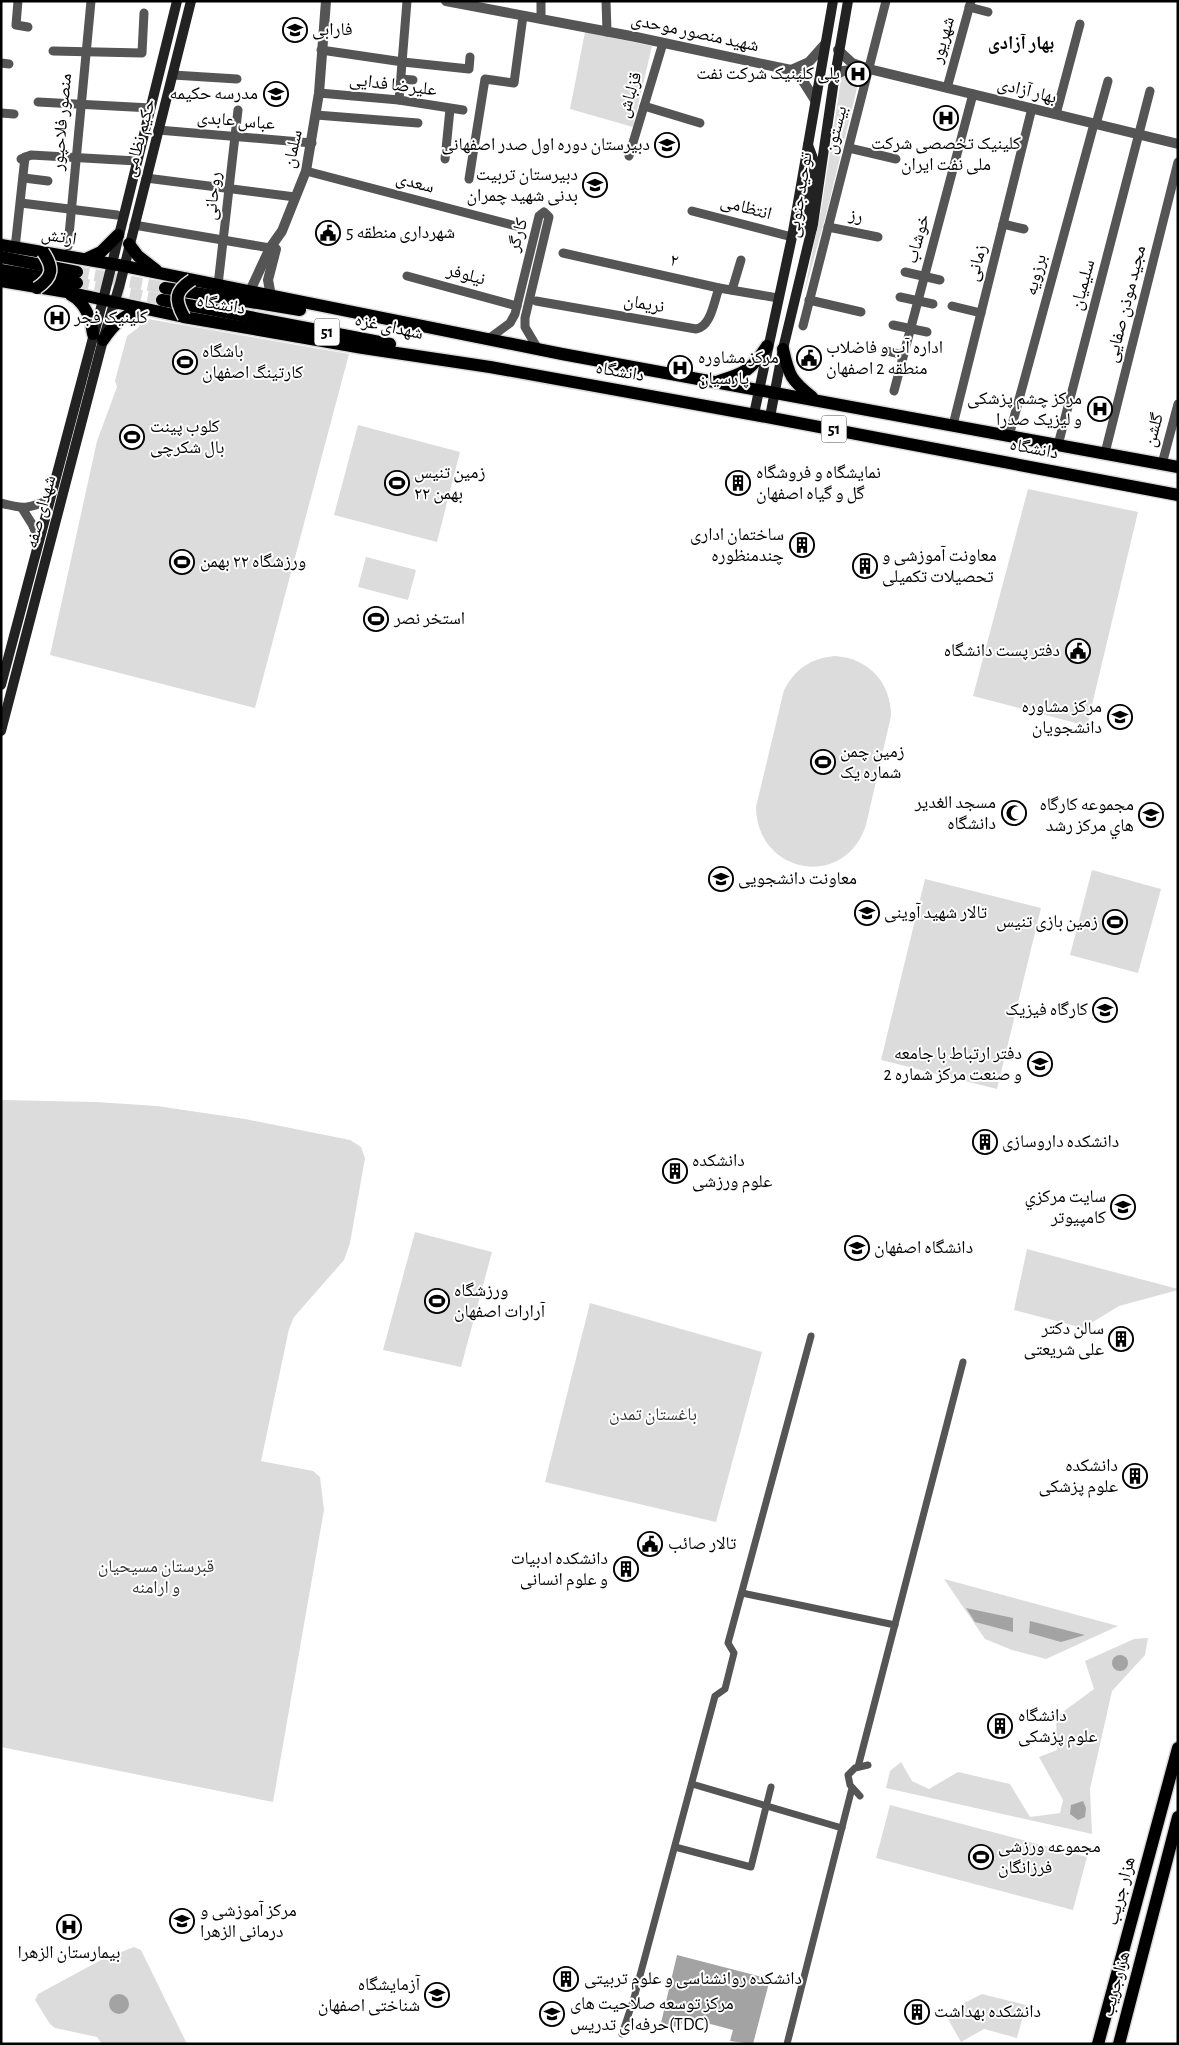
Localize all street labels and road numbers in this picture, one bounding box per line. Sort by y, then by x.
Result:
street label: شهید منصور موحدی [629,11,761,56]
street label: شهریور [928,15,958,66]
street label: قزلباش [615,70,646,120]
street label: علیرضا فدایی [348,71,438,100]
street label: منصور فلاحپور [49,73,76,173]
street label: بهار آزادی [995,73,1059,108]
street label: حکیم نظامی [121,97,161,180]
street label: بیستون [821,104,852,156]
street label: عباس عابدی [196,109,276,134]
street label: سلمان [280,128,307,170]
street label: توحید جنوبی [784,151,817,239]
street label: سعدی [394,169,436,198]
street label: روحانی [202,171,225,221]
street label: انتظامی [718,193,774,224]
street label: رز [846,206,865,226]
street label: خوشاب [903,212,934,266]
street label: کارگر [504,216,531,255]
street label: ارتش [40,225,78,250]
street label: زمانی [964,243,991,283]
street label: مجید موذن صفایی [1103,244,1150,365]
street label: ۲ [668,251,680,271]
street label: برزویه [1022,252,1051,298]
street label: سلیمیان [1068,258,1099,313]
street label: نیلوفر [444,261,487,289]
street label: دانشگاه [195,292,247,318]
street label: نریمان [622,292,666,317]
street label: شهدای غزه [353,311,425,344]
road number: 51 [314,318,340,346]
street label: دانشگاه [594,359,646,385]
street label: گلشن [1141,411,1168,449]
road number: 51 [822,416,846,442]
street label: دانشگاه [1008,436,1060,462]
street label: شهدای صفه [23,474,60,551]
street label: هزار جریب [1103,1855,1139,1927]
street label: هزارجریب [1099,1949,1134,2019]

